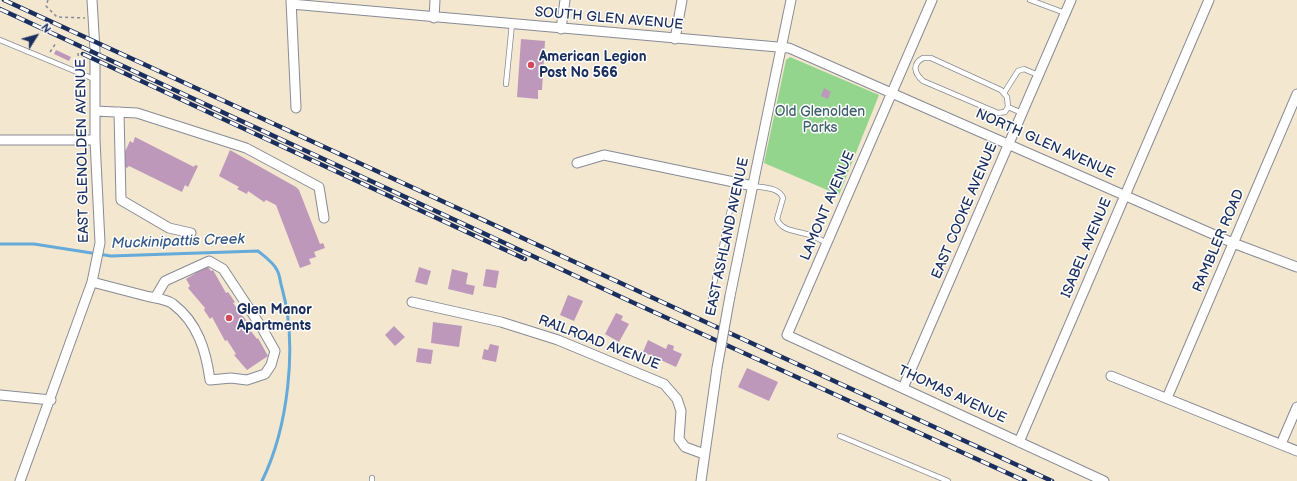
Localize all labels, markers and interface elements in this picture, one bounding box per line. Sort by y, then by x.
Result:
street label: SOUTH GLEN AVENUE [534,4,684,34]
north arrow [16,16,56,56]
text: N [38,21,54,36]
place label: American Legion Post No 566 [539,49,647,82]
street label: EAST GLENOLDEN AVENUE [73,59,93,243]
marker: American Legion Post No 566 [526,60,536,70]
park label: Old Glenolden Parks [775,104,865,136]
street label: NORTH GLEN AVENUE [973,106,1117,182]
street label: EAST COOKE AVENUE [929,140,1001,282]
street label: LAMONT AVENUE [797,149,859,263]
street label: EAST ASHLAND AVENUE [703,156,753,318]
street label: RAMBLER ROAD [1190,187,1248,295]
street label: ISABEL AVENUE [1058,195,1116,301]
water label: Muckinipattis Creek [111,231,245,253]
place label: Glen Manor Apartments [237,302,312,334]
street label: RAILROAD AVENUE [536,312,662,374]
marker: Glen Manor Apartments [224,313,234,323]
street label: THOMAS AVENUE [895,363,1009,427]

